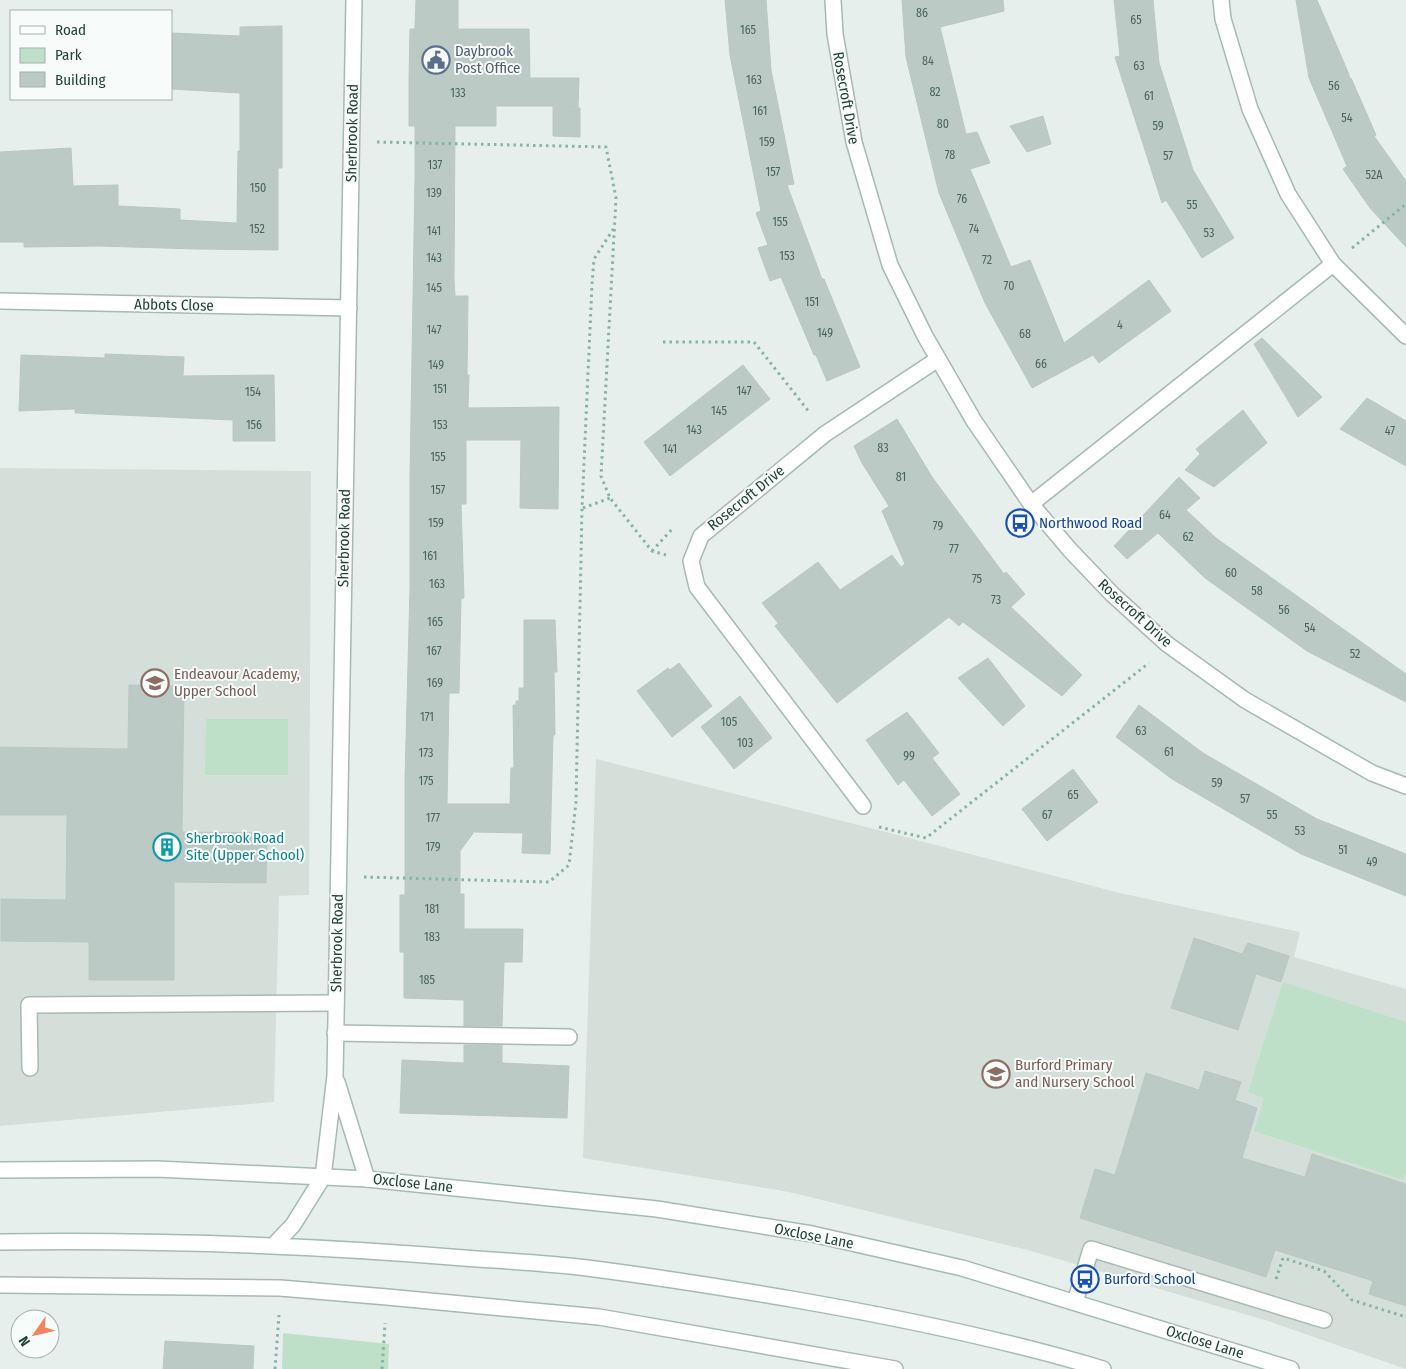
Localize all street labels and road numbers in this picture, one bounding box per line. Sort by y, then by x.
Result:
street label: Rosecroft Drive [829,50,863,146]
street label: Sherbrook Road [342,84,362,182]
street label: Abbots Close [134,295,214,315]
street label: Rosecroft Drive [704,462,788,534]
street label: Sherbrook Road [334,489,354,587]
street label: Rosecroft Drive [1094,575,1176,651]
street label: Sherbrook Road [327,894,347,992]
street label: Oxclose Lane [372,1170,454,1196]
street label: Oxclose Lane [773,1219,855,1253]
street label: Oxclose Lane [1164,1322,1246,1362]

